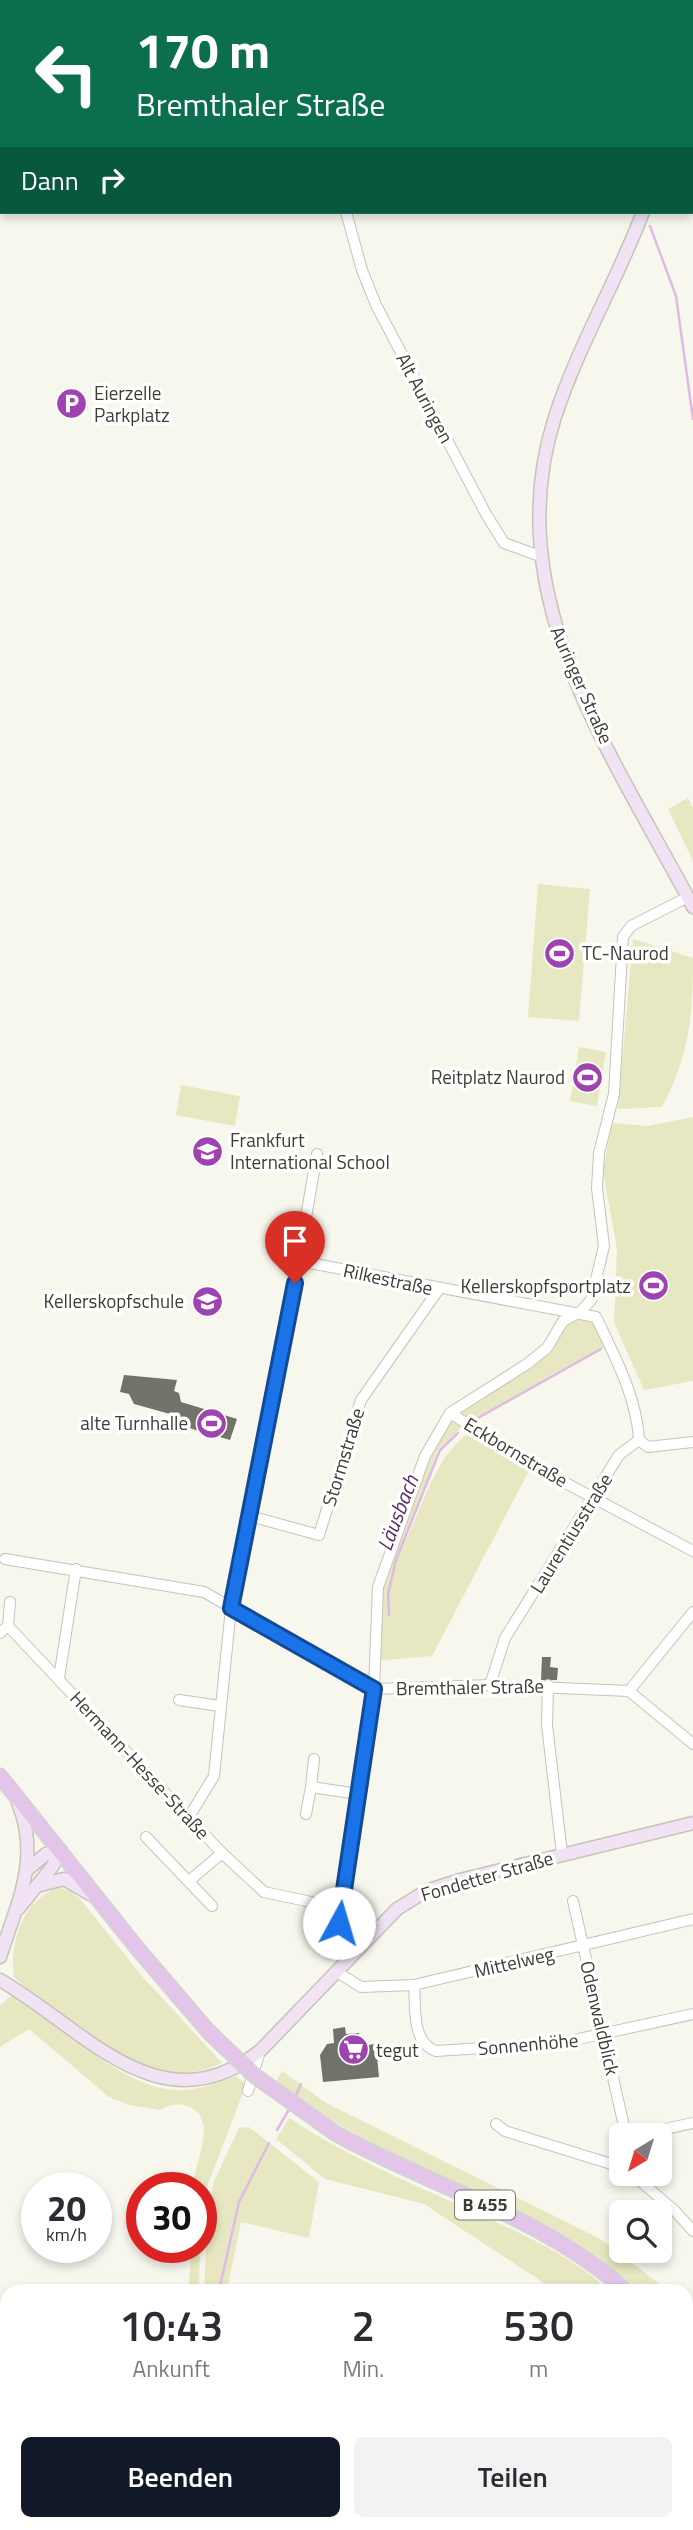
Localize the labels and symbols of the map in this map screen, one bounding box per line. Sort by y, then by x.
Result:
street label: Alt Auringen [390,347,461,448]
place label: Eierzelle Parkplatz [94,378,170,429]
parking icon: Eierzelle Parkplatz [54,387,88,421]
street label: Auringer Straße [544,621,621,748]
sports icon: TC-Naurod [542,936,576,970]
place label: TC-Naurod [582,938,669,967]
sports icon: Reitplatz Naurod [571,1060,605,1094]
place label: Reitplatz Naurod [431,1062,565,1091]
place label: Frankfurt International School [230,1125,390,1176]
school or university icon: Frankfurt International School [190,1134,224,1168]
pin [265,1211,325,1283]
street label: Rilkestraße [341,1255,436,1302]
sports icon: Kellerskopfsportplatz [637,1269,671,1303]
place label: Kellerskopfsportplatz [461,1271,631,1300]
school or university icon: Kellerskopfschule [190,1284,224,1318]
place label: Kellerskopfschule [44,1286,184,1315]
street label: Stormstraße [314,1404,371,1510]
sports icon: alte Turnhalle [194,1406,228,1440]
place label: alte Turnhalle [80,1408,188,1437]
street label: Eckbornstraße [459,1409,574,1494]
street label: Laurentiusstraße [522,1467,619,1598]
water label: Läusbach [368,1470,426,1555]
street label: Bremthaler Straße [396,1671,544,1702]
street label: Hermann-Hesse-Straße [64,1684,217,1845]
street label: Fondetter Straße [417,1843,556,1908]
position arrow [302,1886,376,1960]
street label: Mittelweg [471,1938,557,1985]
street label: Odenwaldblick [573,1958,628,2078]
street label: Sonnenhöhe [477,2025,579,2062]
supermarket icon: tegut [336,2033,370,2067]
place label: tegut [376,2035,419,2064]
north arrow [609,2123,672,2186]
speed limit sign: 30 [126,2172,217,2263]
road number: B 455 [455,2190,515,2220]

